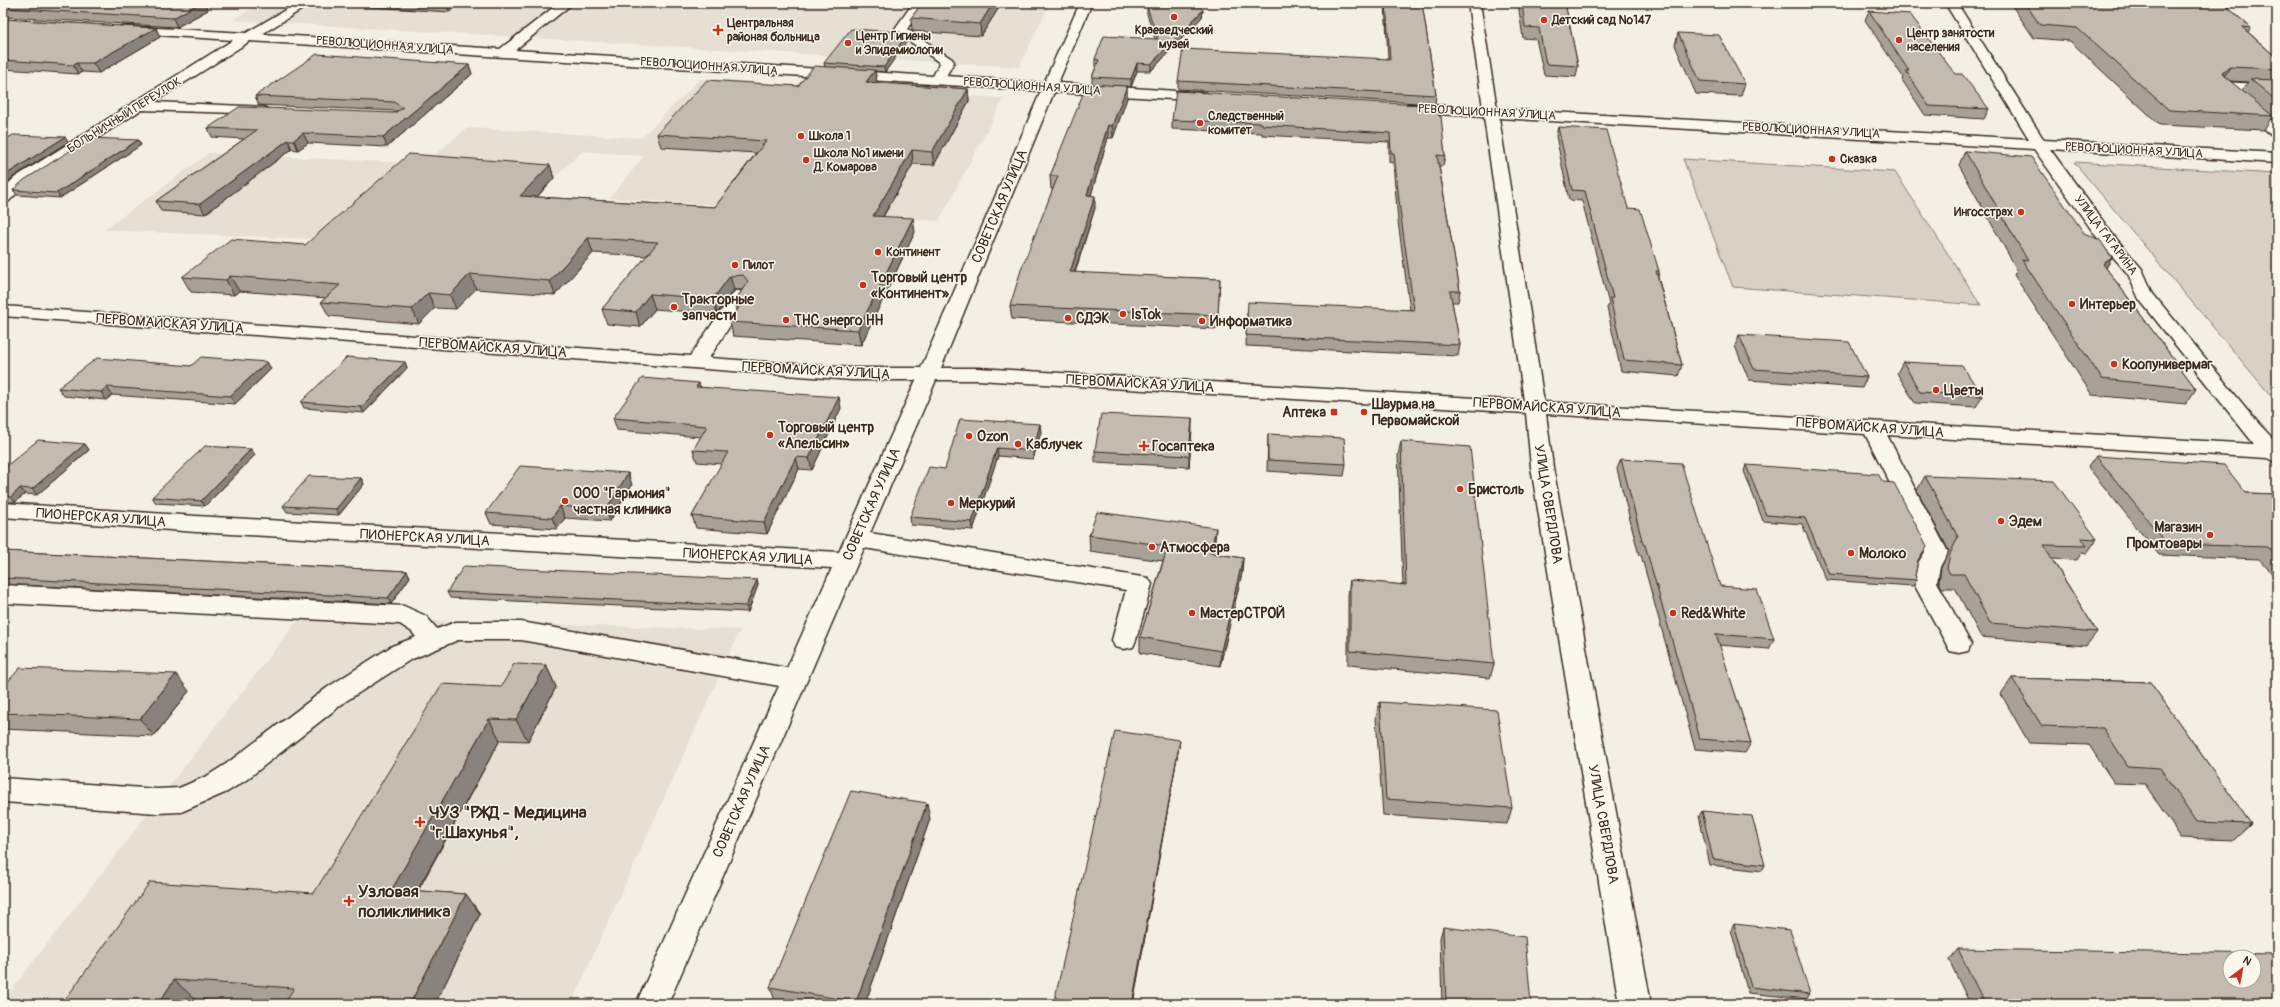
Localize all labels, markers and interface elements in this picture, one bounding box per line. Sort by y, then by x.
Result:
marker: Краеведческий музей [1169,12,1179,22]
place label: Детский сад №147 [1551,13,1652,28]
marker: Детский сад №147 [1539,15,1549,25]
place label: Центральная районая больница [727,16,820,45]
place label: Краеведческий музей [1135,23,1213,52]
marker: Центральная районая больница [712,24,724,36]
place label: Центр занятости населения [1907,26,1995,55]
place label: Центр Гигиены и Эпидемиологии [855,29,944,58]
street label: РЕВОЛЮЦИОННАЯ УЛИЦА [316,33,454,58]
marker: Центр занятости населения [1894,35,1904,45]
marker: Центр Гигиены и Эпидемиологии [843,38,853,48]
street label: РЕВОЛЮЦИОННАЯ УЛИЦА [640,54,778,79]
street label: БОЛЬНИЧНЫЙ ПЕРЕУЛОК [64,74,184,157]
street label: РЕВОЛЮЦИОННАЯ УЛИЦА [963,74,1101,99]
street label: РЕВОЛЮЦИОННАЯ УЛИЦА [1418,101,1556,124]
place label: Следственный комитет [1208,109,1284,138]
marker: Следственный комитет [1195,118,1205,128]
street label: РЕВОЛЮЦИОННАЯ УЛИЦА [1742,119,1880,142]
place label: Школа 1 [808,129,851,144]
marker: Школа 1 [796,131,806,141]
street label: РЕВОЛЮЦИОННАЯ УЛИЦА [2065,139,2203,162]
place label: Школа №1 имени Д. Комарова [813,146,904,175]
street label: СОВЕТСКАЯ УЛИЦА [968,147,1031,266]
place label: Сказка [1840,152,1877,167]
marker: Сказка [1827,154,1837,164]
marker: Школа №1 имени Д. Комарова [801,155,811,165]
street label: УЛИЦА ГАГАРИНА [2071,192,2141,278]
place label: Ингосстрах [1954,205,2013,220]
marker: Ингосстрах [2016,207,2026,217]
place label: Континент [886,245,942,260]
marker: Континент [873,247,883,257]
place label: Пилот [743,258,775,273]
marker: Пилот [730,260,740,270]
place label: Торговый центр «Континент» [870,269,968,302]
marker: Торговый центр «Континент» [858,280,868,290]
place label: Тракторные запчасти [681,291,755,324]
place label: Интерьер [2080,296,2136,313]
marker: Интерьер [2067,299,2077,309]
marker: Тракторные запчасти [669,302,679,312]
place label: IsTok [1131,306,1161,323]
marker: IsTok [1118,309,1128,319]
street label: ПЕРВОМАЙСКАЯ УЛИЦА [95,310,244,337]
place label: СДЭК [1076,310,1110,327]
place label: ТНС энерго НН [793,312,884,329]
marker: СДЭК [1063,313,1073,323]
place label: Информатика [1210,313,1293,330]
marker: ТНС энерго НН [781,315,791,325]
marker: Информатика [1197,316,1207,326]
street label: ПЕРВОМАЙСКАЯ УЛИЦА [418,334,567,361]
place label: Коопунивермаг [2122,356,2213,373]
street label: ПЕРВОМАЙСКАЯ УЛИЦА [742,358,890,383]
marker: Коопунивермаг [2109,359,2119,369]
street label: ПЕРВОМАЙСКАЯ УЛИЦА [1066,371,1214,396]
place label: Цветы [1944,382,1984,399]
marker: Цветы [1931,385,1941,395]
street label: ПЕРВОМАЙСКАЯ УЛИЦА [1472,394,1621,421]
place label: Шаурма на Первомайской [1371,396,1460,429]
place label: Аптека [1282,404,1326,421]
marker: Аптека [1329,407,1339,417]
marker: Шаурма на Первомайской [1359,407,1369,417]
street label: ПЕРВОМАЙСКАЯ УЛИЦА [1795,414,1944,441]
place label: Торговый центр «Апельсин» [777,419,875,452]
place label: Ozon [977,428,1009,445]
marker: Торговый центр «Апельсин» [765,430,775,440]
marker: Ozon [964,431,974,441]
place label: Каблучек [1026,436,1083,453]
place label: Госаптека [1152,438,1215,455]
marker: Каблучек [1013,439,1023,449]
marker: Госаптека [1139,441,1149,451]
street label: УЛИЦА СВЕРДЛОВА [1531,443,1566,565]
street label: СОВЕТСКАЯ УЛИЦА [839,445,904,563]
place label: Бристоль [1468,481,1524,498]
marker: Бристоль [1455,484,1465,494]
place label: ООО "Гармония" частная клиника [573,485,672,518]
place label: Меркурий [959,495,1016,512]
marker: ООО "Гармония" частная клиника [560,496,570,506]
marker: Меркурий [946,498,956,508]
street label: ПИОНЕРСКАЯ УЛИЦА [36,504,166,531]
place label: Эдем [2009,513,2042,530]
marker: Эдем [1996,516,2006,526]
place label: Магазин Промтовары [2127,519,2202,552]
street label: ПИОНЕРСКАЯ УЛИЦА [360,526,490,549]
marker: Магазин Промтовары [2205,530,2215,540]
place label: Атмосфера [1160,539,1230,556]
marker: Атмосфера [1147,542,1157,552]
street label: ПИОНЕРСКАЯ УЛИЦА [683,545,813,568]
place label: Молоко [1859,545,1907,562]
marker: Молоко [1846,548,1856,558]
place label: МастерСТРОЙ [1200,605,1285,622]
place label: Red&White [1681,605,1746,622]
marker: МастерСТРОЙ [1187,608,1197,618]
marker: Red&White [1668,608,1678,618]
street label: СОВЕТСКАЯ УЛИЦА [709,742,774,860]
street label: УЛИЦА СВЕРДЛОВА [1585,763,1622,885]
place label: ЧУЗ "РЖД - Медицина "г.Шахунья", [429,802,587,843]
marker: ЧУЗ "РЖД - Медицина "г.Шахунья", [414,816,426,828]
place label: Узловая поликлиника [358,881,450,922]
marker: Узловая поликлиника [343,895,355,907]
north arrow [2222,949,2262,989]
text: N [2240,953,2254,969]

